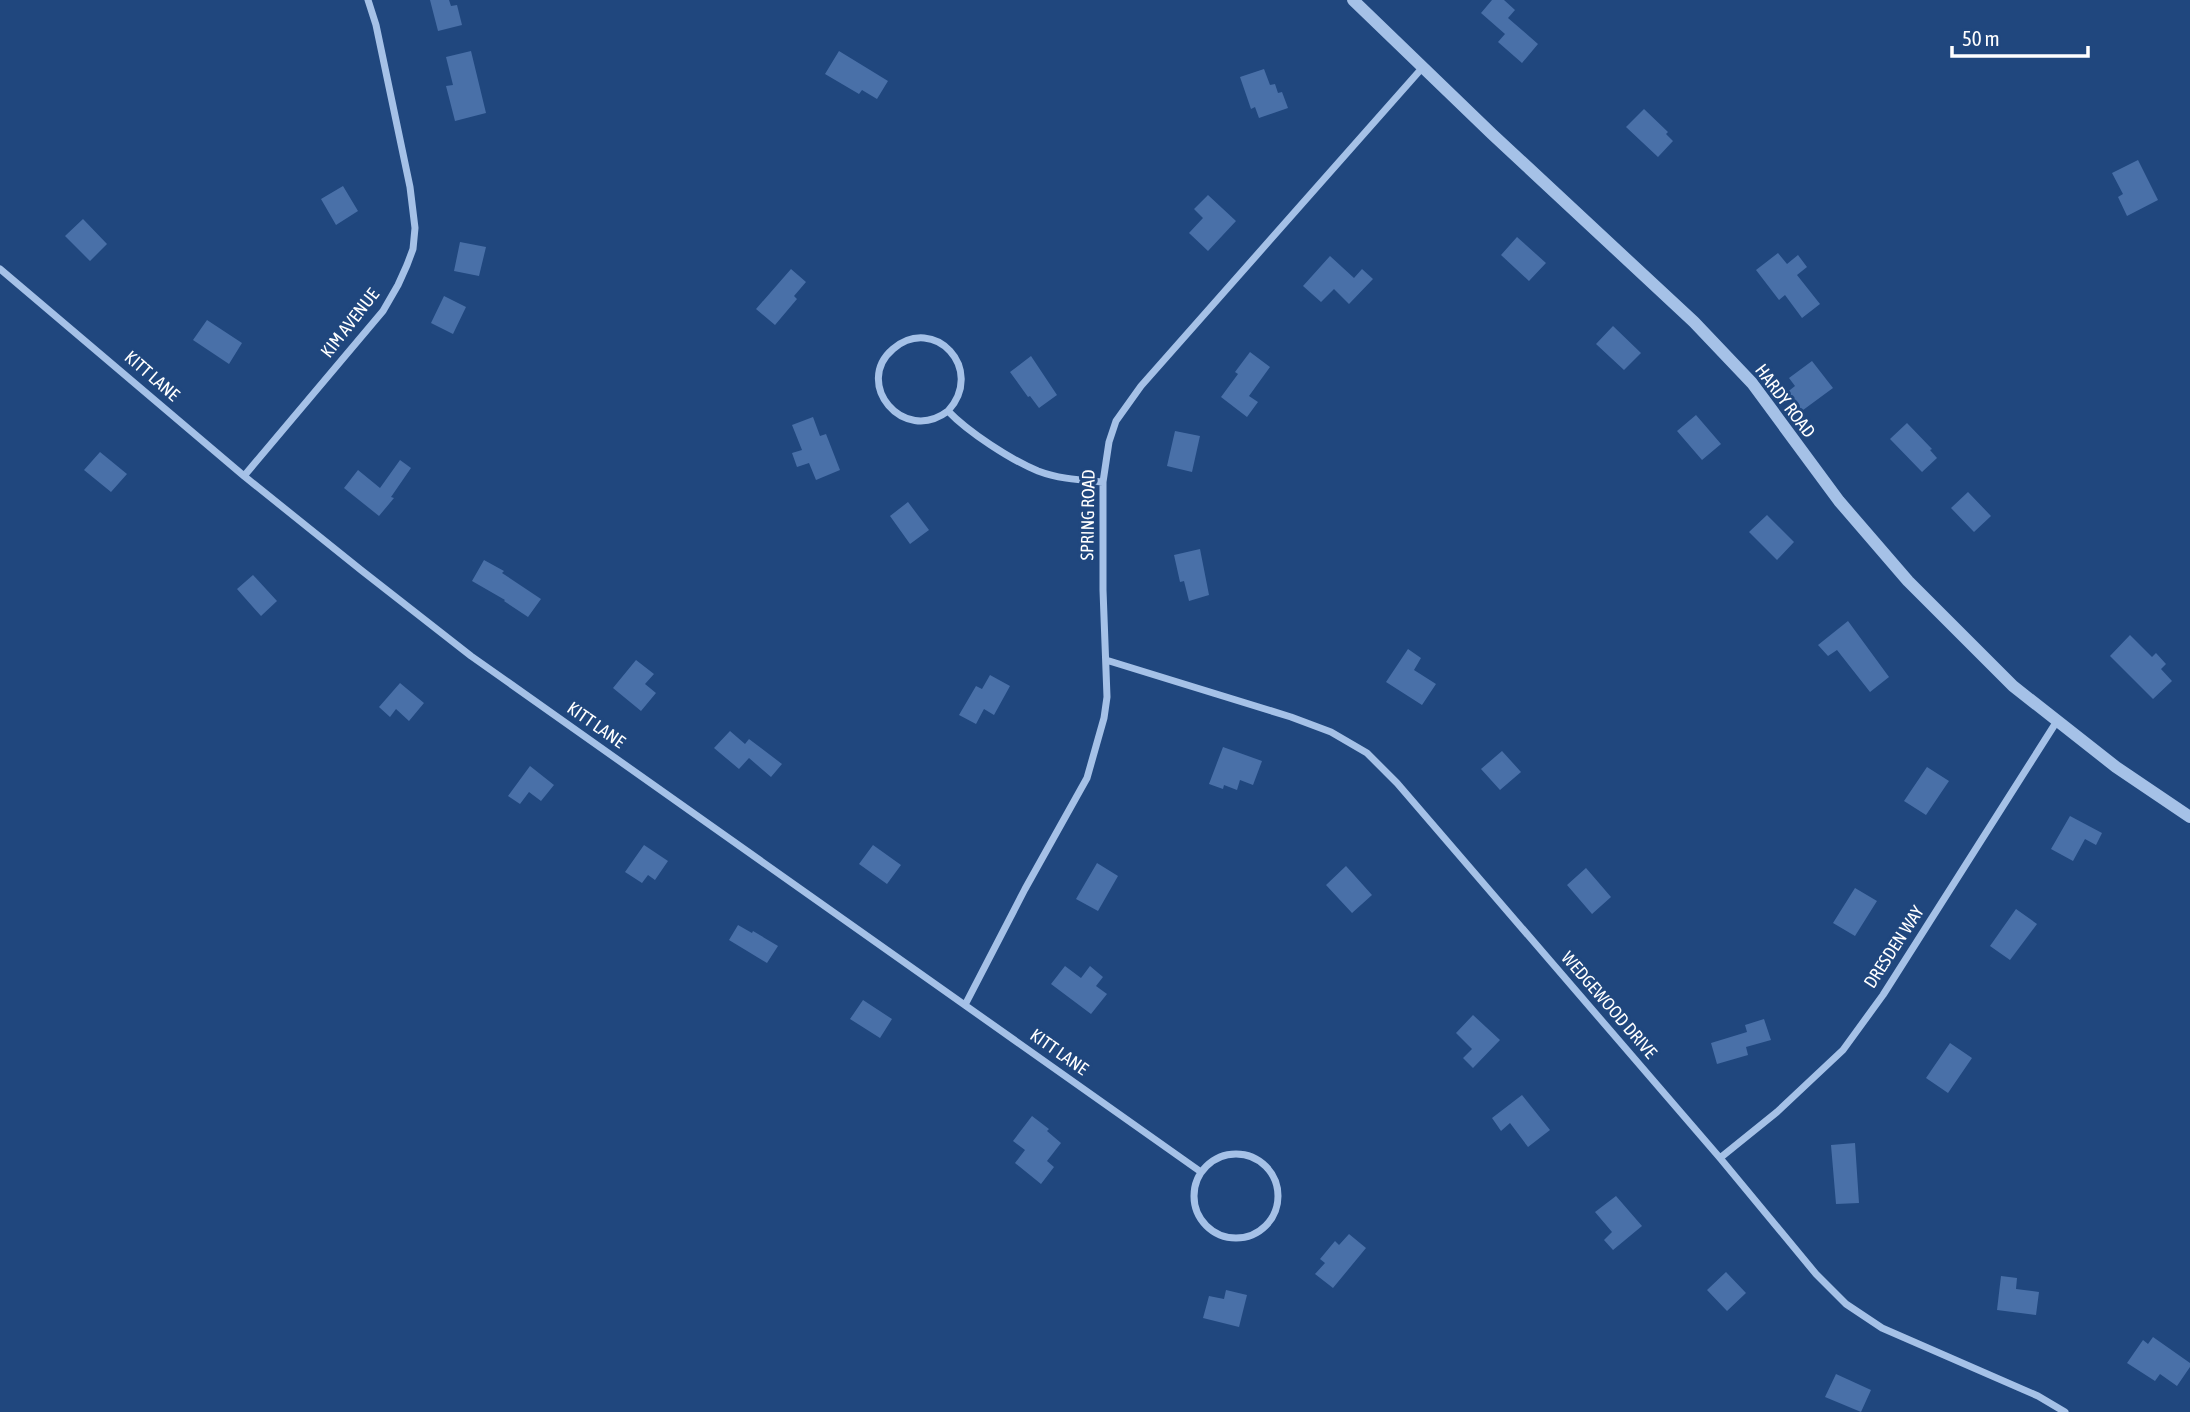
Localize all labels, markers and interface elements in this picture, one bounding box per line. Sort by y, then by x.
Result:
scale bar [1952,14,2088,58]
text: 50 m [1962,26,2000,50]
street label: KIM AVENUE [316,284,383,361]
street label: KITT LANE [121,346,184,405]
street label: HARDY ROAD [1751,360,1820,442]
street label: SPRING ROAD [1076,469,1099,561]
street label: KITT LANE [563,697,630,752]
street label: DRESDEN WAY [1859,902,1928,992]
street label: WEDGEWOOD DRIVE [1557,947,1662,1063]
street label: KITT LANE [1026,1024,1093,1079]

